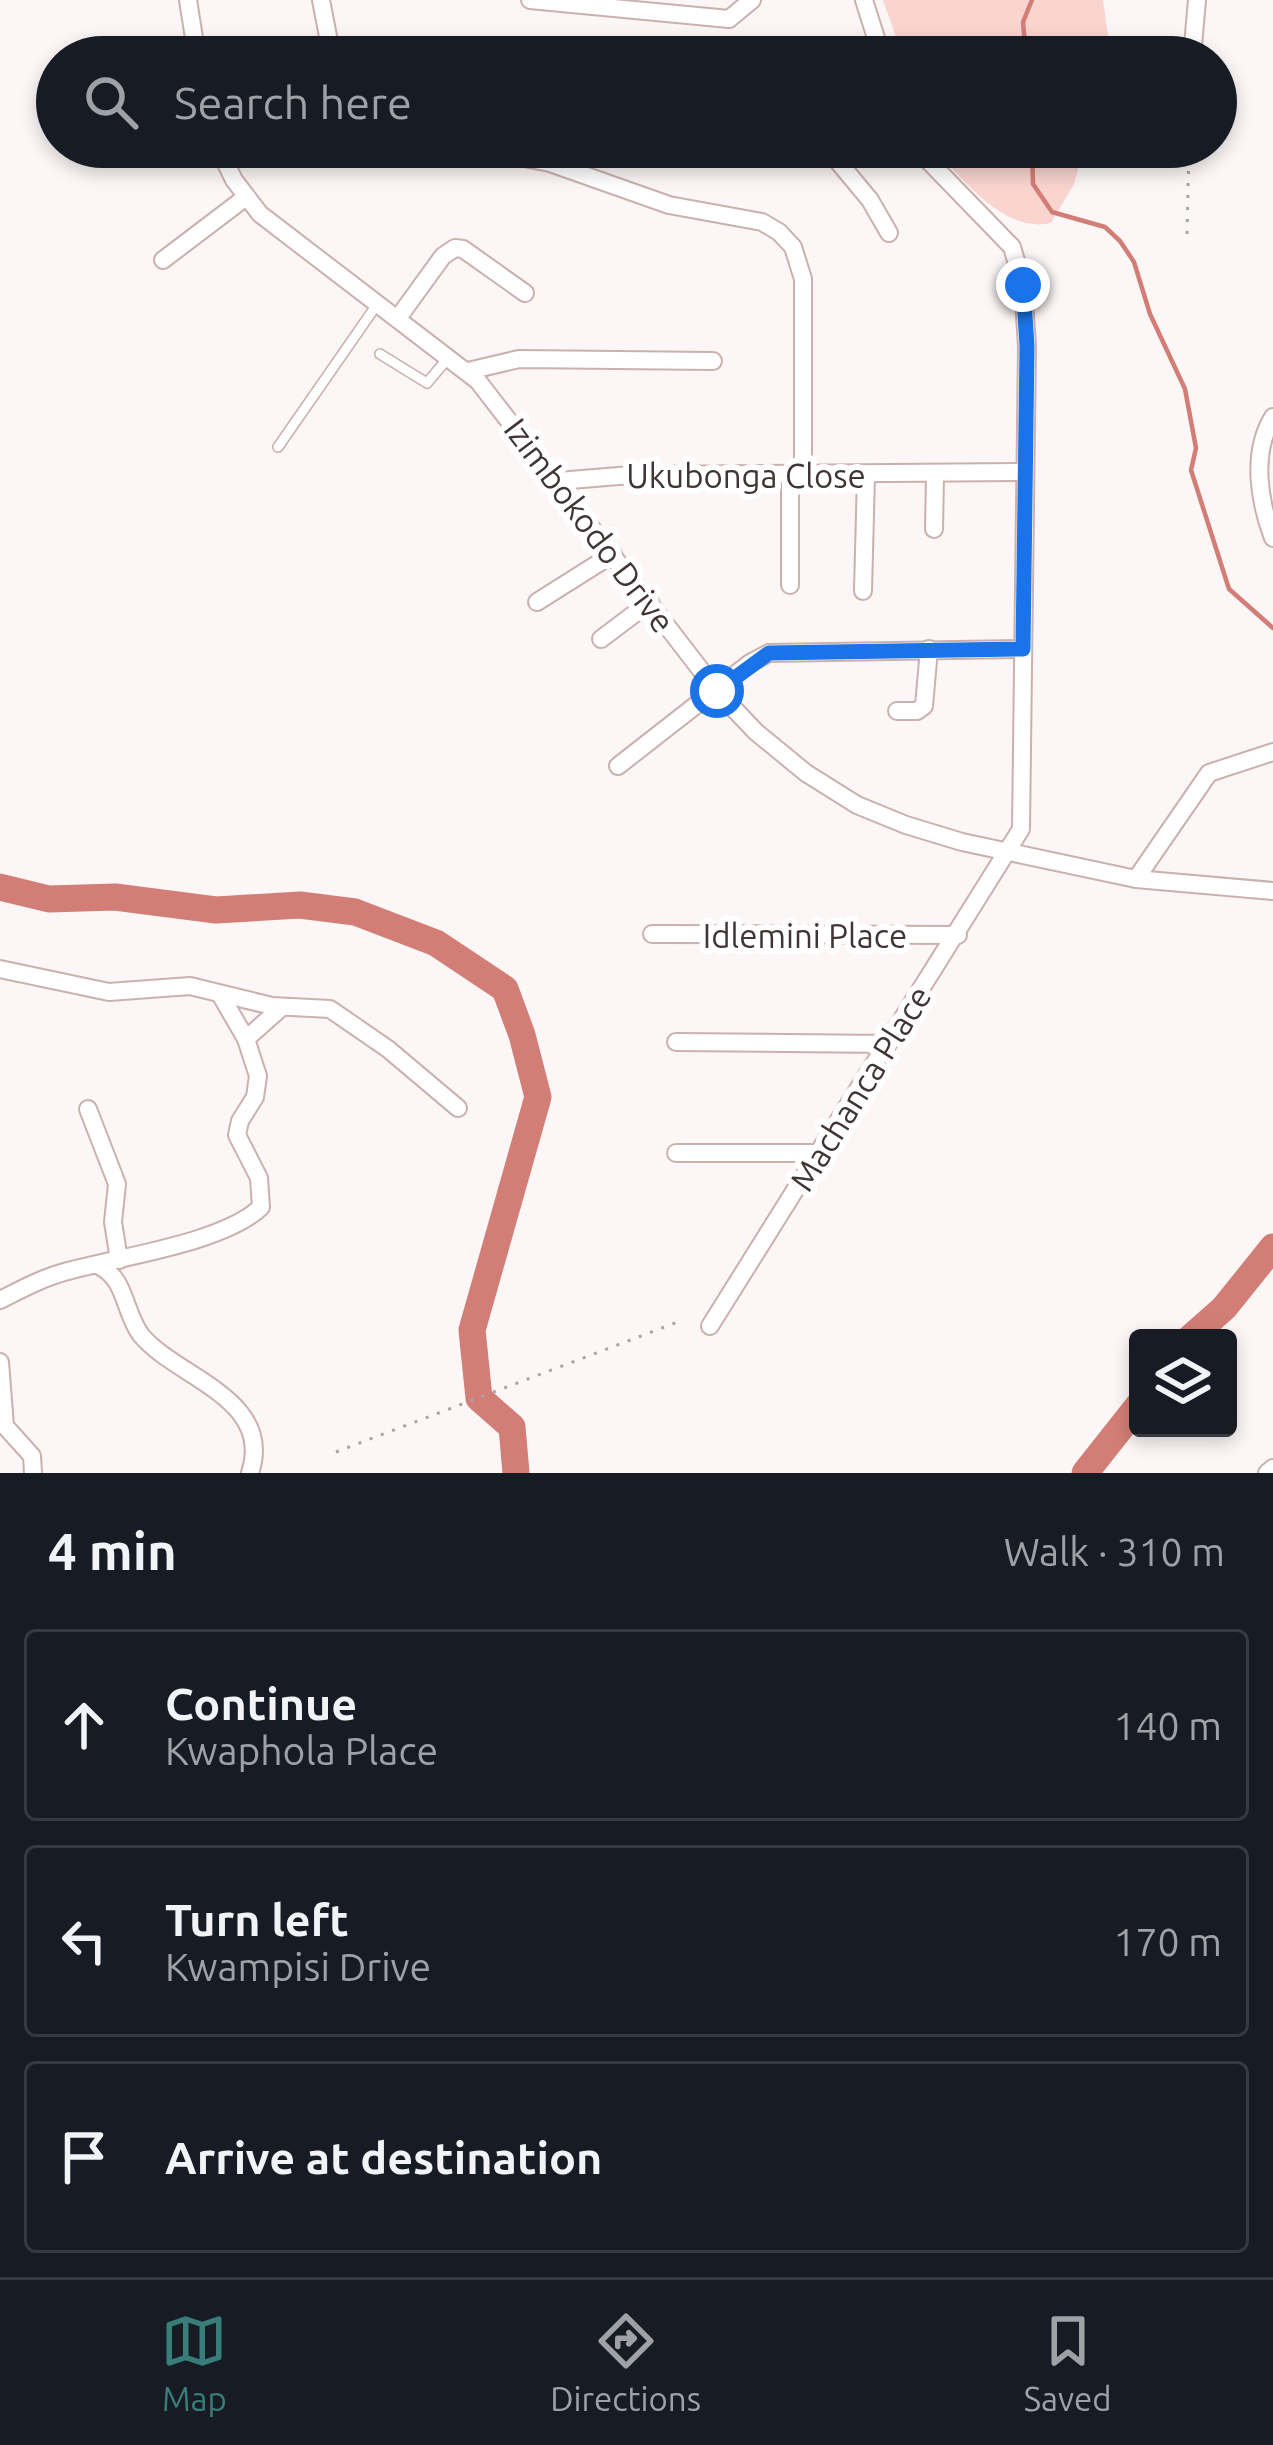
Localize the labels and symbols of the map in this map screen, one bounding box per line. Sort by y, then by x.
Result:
route end [996,258,1050,312]
street label: Izimbokodo Drive [498,411,682,639]
street label: Ukubonga Close [626,457,866,494]
route start [690,664,744,718]
street label: Idlemini Place [703,917,907,954]
street label: Machanca Place [782,979,938,1197]

